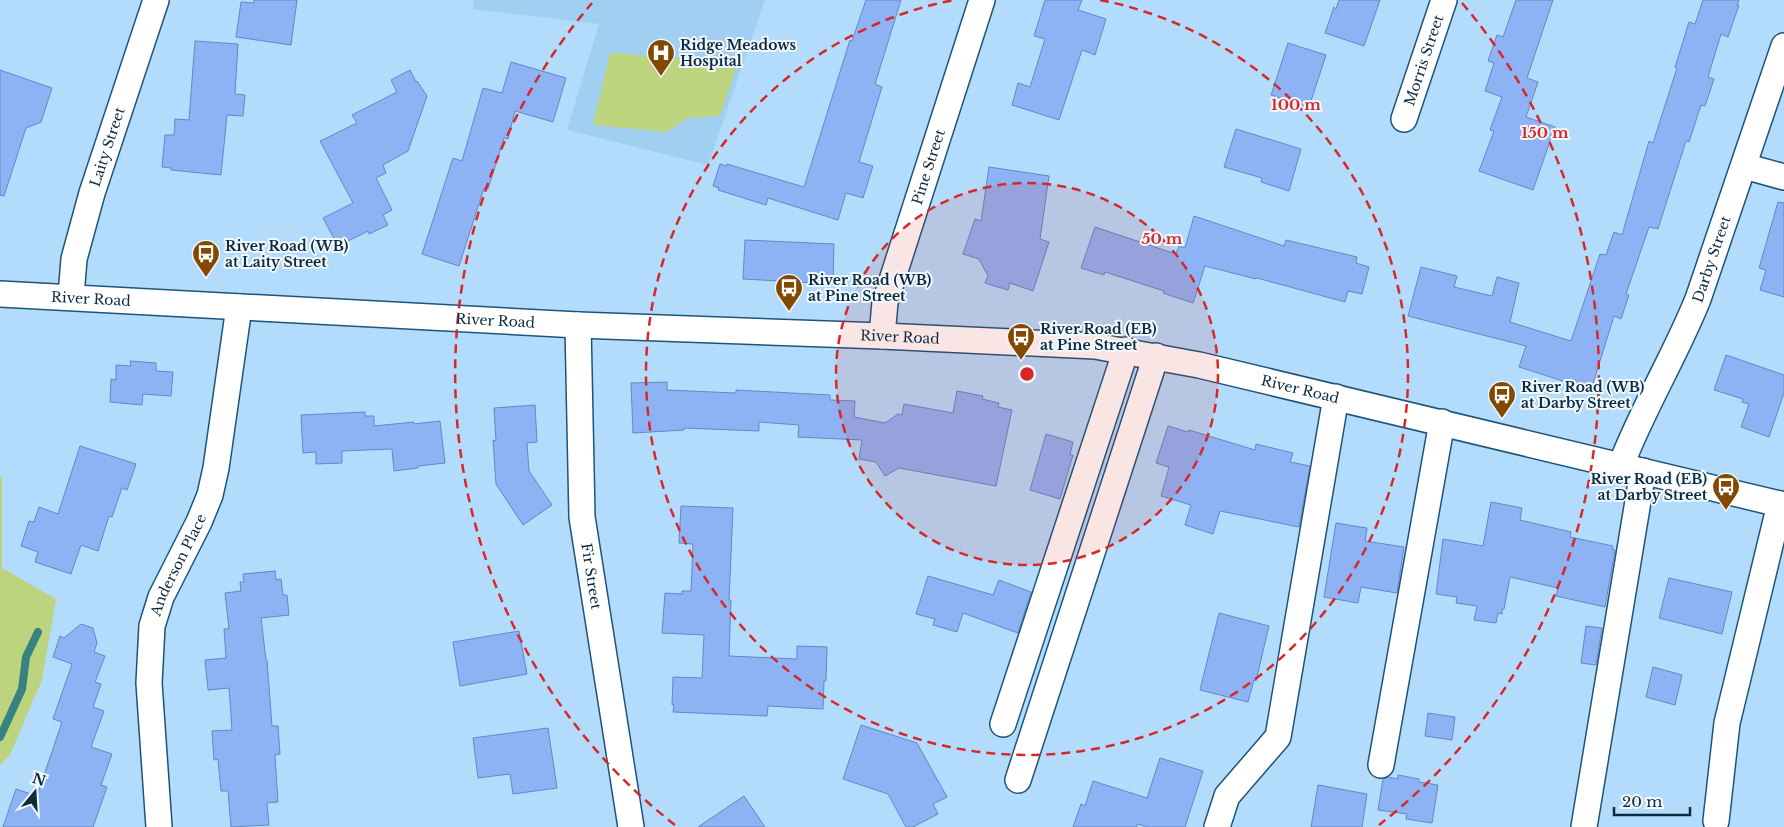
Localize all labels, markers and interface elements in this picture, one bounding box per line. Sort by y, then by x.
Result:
street label: Morris Street [1400,12,1448,108]
place label: Ridge Meadows Hospital [680,36,796,70]
hospital icon: Ridge Meadows Hospital [646,38,676,77]
text: 100 m [1271,95,1321,114]
street label: Laity Street [86,104,129,189]
text: 150 m [1521,123,1569,142]
street label: Pine Street [908,126,949,207]
street label: Darby Street [1688,213,1735,305]
text: 50 m [1142,229,1183,248]
place label: River Road (WB) at Laity Street [225,237,349,271]
bus stop icon: River Road (WB) at Laity Street [191,239,221,278]
place label: River Road (WB) at Pine Street [808,271,932,305]
bus stop icon: River Road (WB) at Pine Street [774,273,804,312]
street label: River Road [51,288,132,310]
street label: River Road [455,309,536,332]
place label: River Road (EB) at Pine Street [1040,320,1157,354]
bus stop icon: River Road (EB) at Pine Street [1006,322,1036,361]
street label: River Road [860,326,941,348]
centre of rings [1018,365,1036,383]
street label: River Road [1259,371,1342,407]
place label: River Road (WB) at Darby Street [1521,378,1645,412]
bus stop icon: River Road (WB) at Darby Street [1487,380,1517,419]
place label: River Road (EB) at Darby Street [1590,470,1708,504]
bus stop icon: River Road (EB) at Darby Street [1711,472,1741,511]
street label: Anderson Place [146,511,210,619]
street label: Fir Street [577,542,606,611]
north arrow [10,767,60,817]
text: N [30,769,48,790]
scale bar [1614,784,1690,816]
text: 20 m [1622,792,1662,811]

